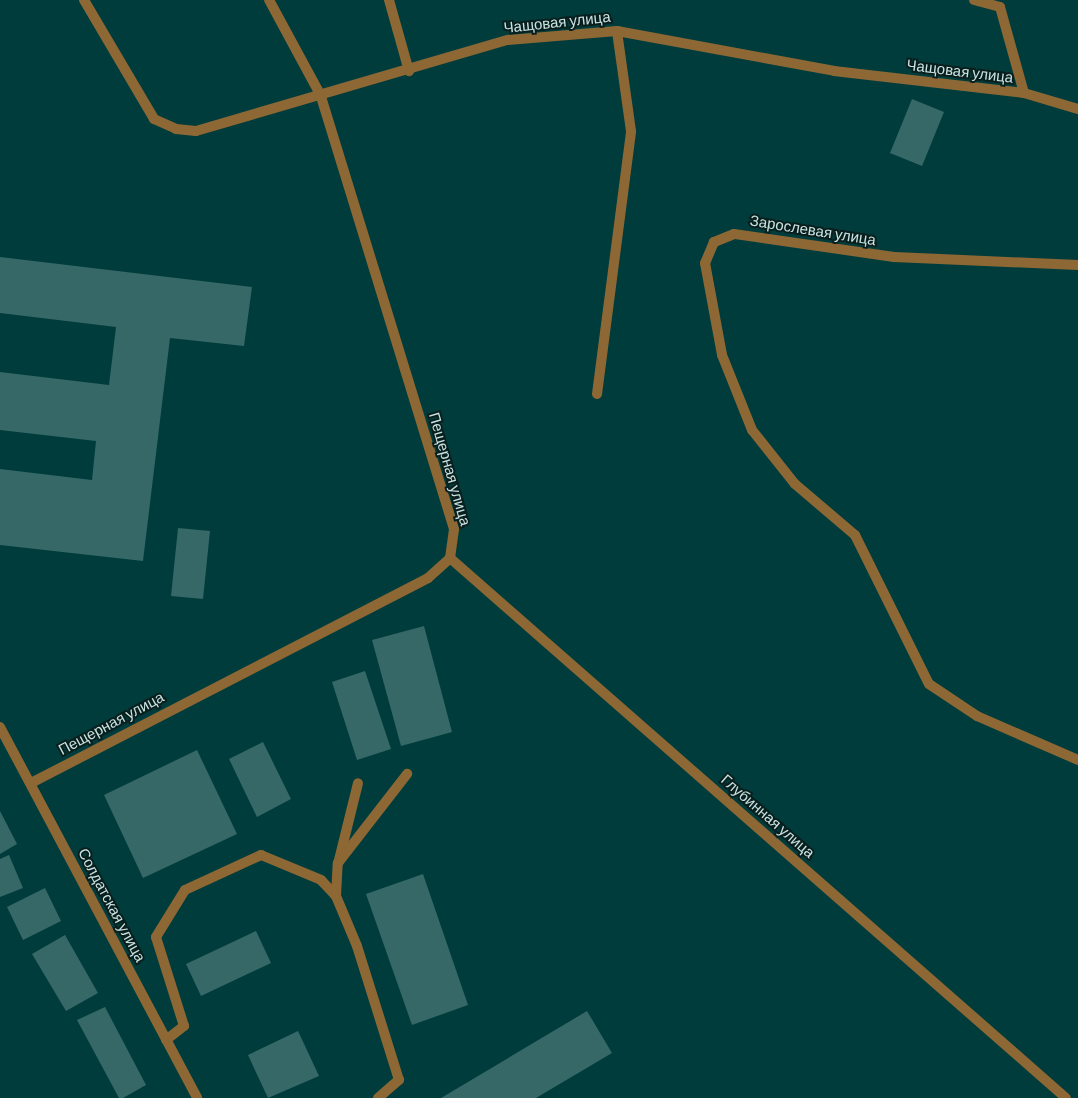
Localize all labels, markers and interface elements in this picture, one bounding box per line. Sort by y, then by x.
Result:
street label: Чащовая улица [503,7,611,37]
street label: Чащовая улица [906,56,1014,86]
street label: Зарослевая улица [749,211,877,249]
street label: Пещерная улица [425,410,475,528]
street label: Пещерная улица [55,688,167,758]
street label: Глубинная улица [718,771,818,861]
street label: Солдатская улица [74,845,150,965]

